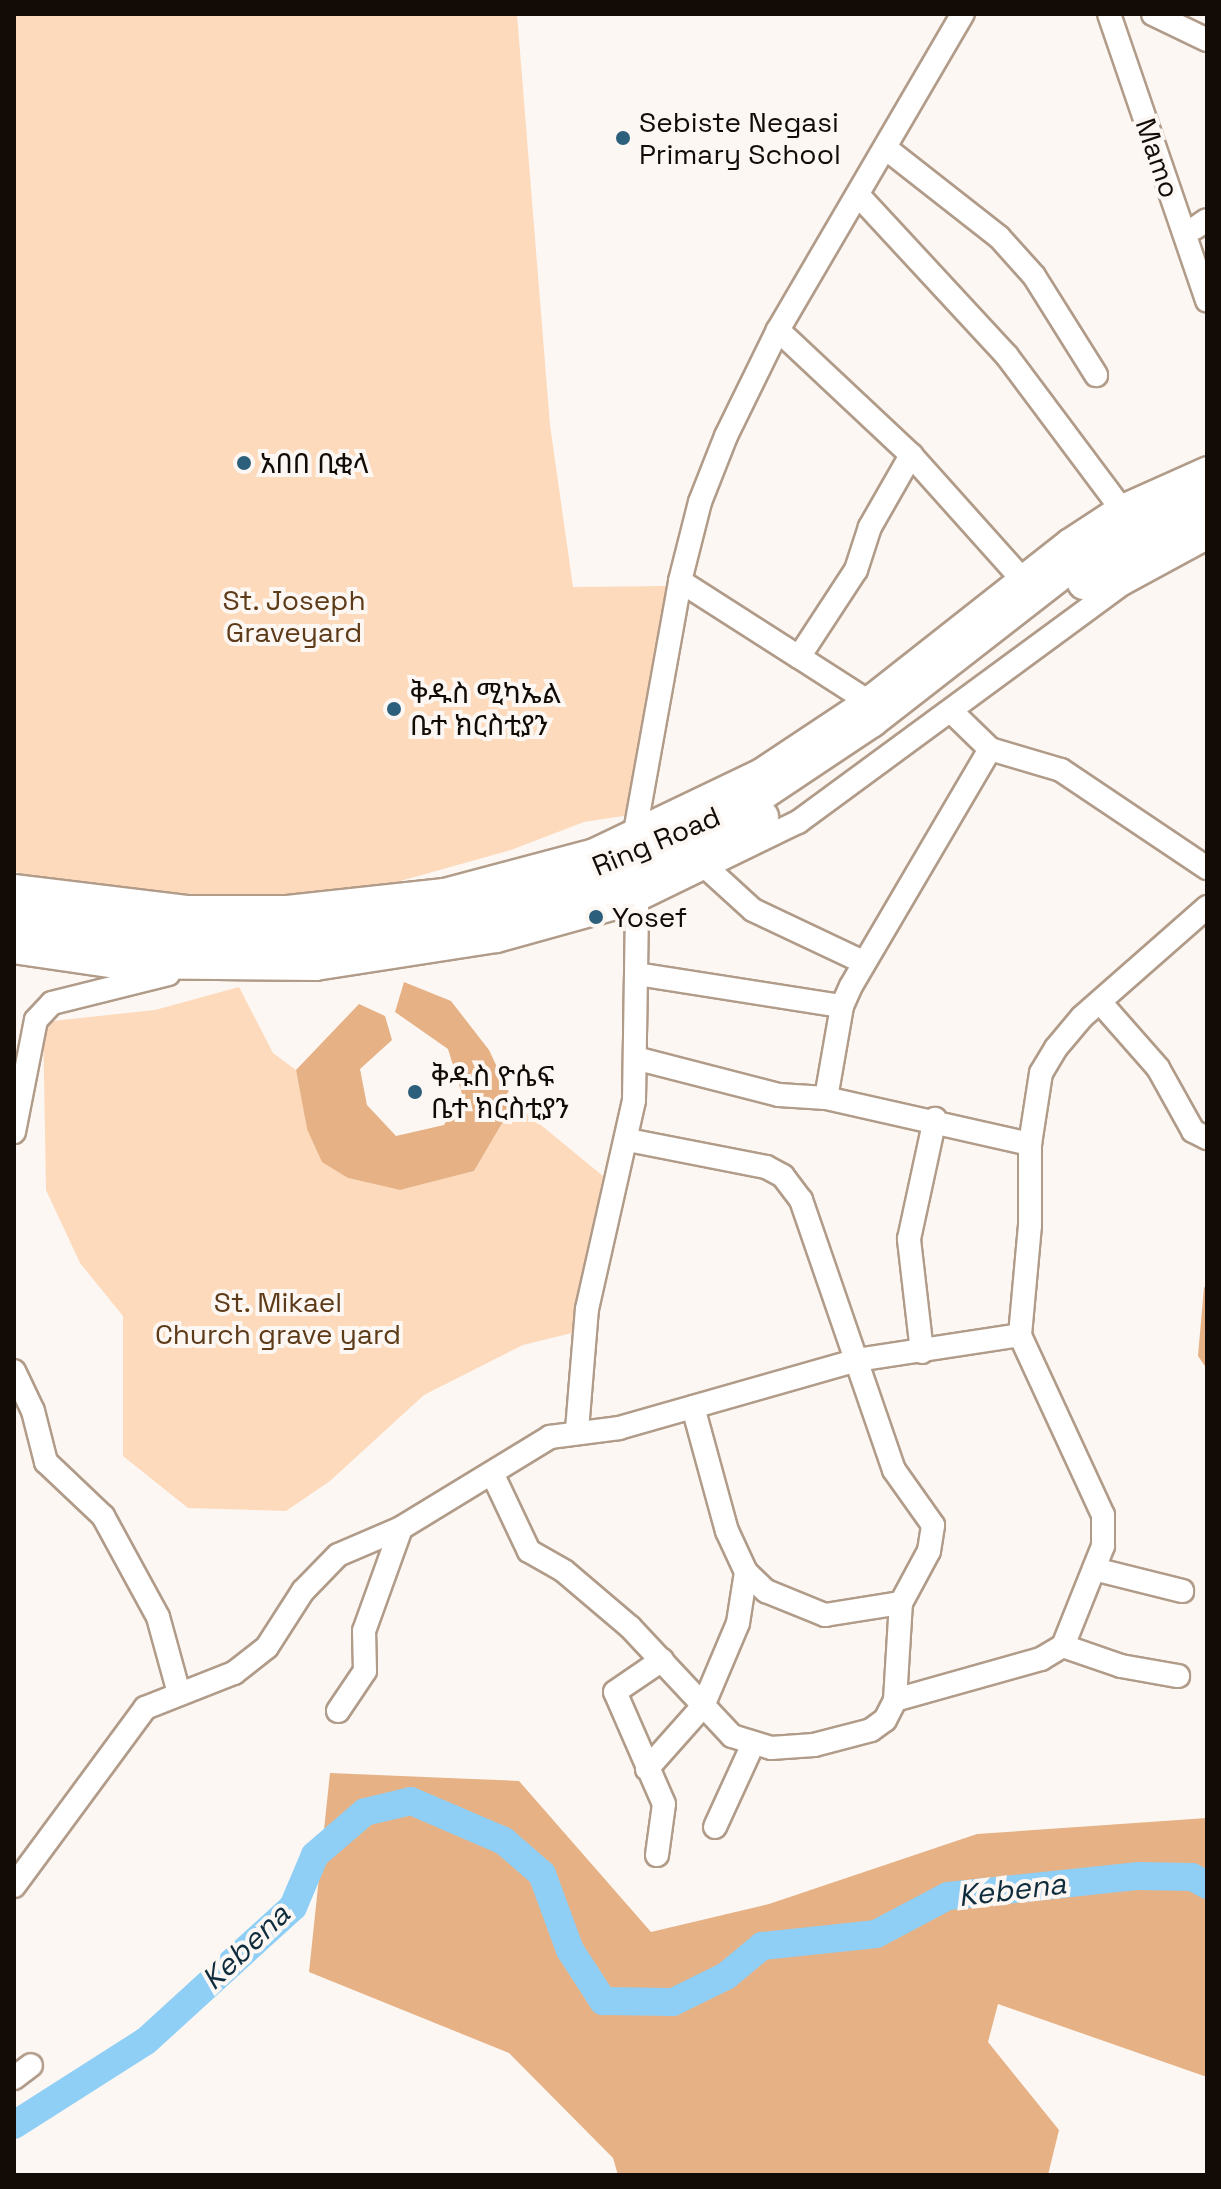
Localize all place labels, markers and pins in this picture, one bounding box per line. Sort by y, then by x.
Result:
place label: Sebiste Negasi Primary School [639,105,841,171]
marker: Sebiste Negasi Primary School [614,129,632,147]
place label: አበበ ቢቂላ [260,446,369,480]
marker: አበበ ቢቂላ [235,454,253,472]
place label: ቅዱስ ሚካኤል ቤተ ክርስቲያን [410,676,561,742]
marker: ቅዱስ ሚካኤል ቤተ ክርስቲያን [385,700,403,718]
place label: Yosef [612,900,687,934]
marker: Yosef [587,908,605,926]
place label: ቅዱስ ዮሴፍ ቤተ ክርስቲያን [431,1059,569,1125]
marker: ቅዱስ ዮሴፍ ቤተ ክርስቲያን [406,1083,424,1101]

